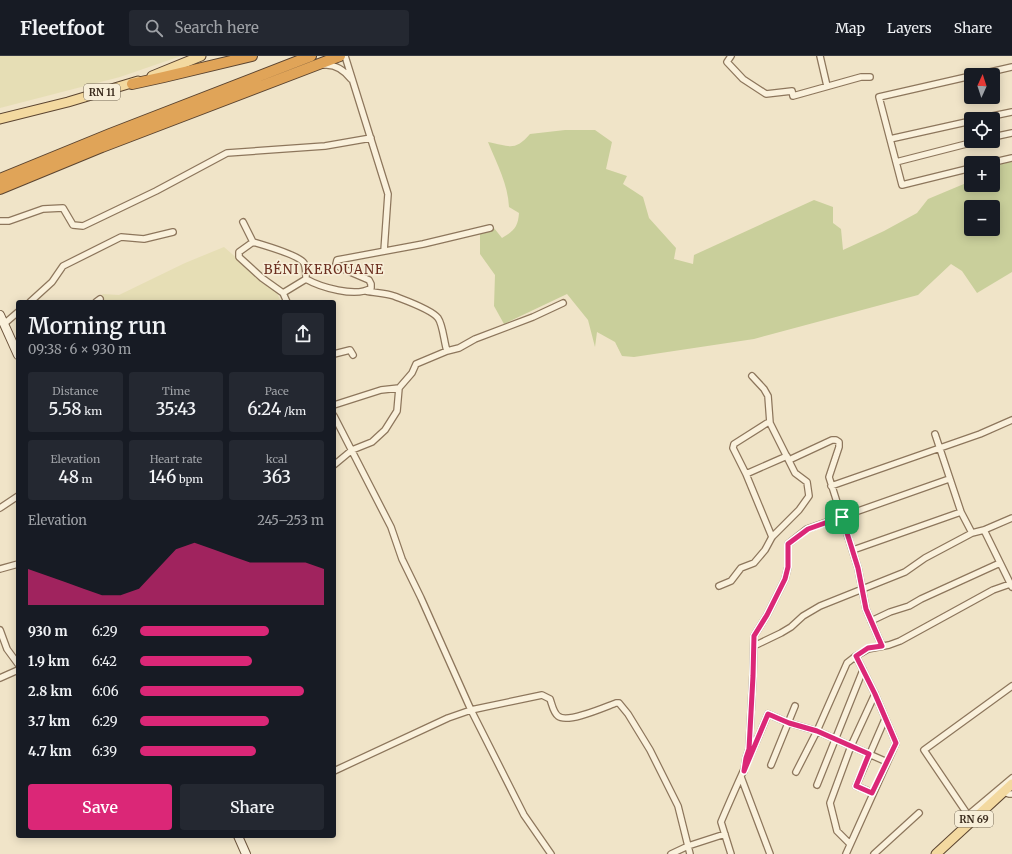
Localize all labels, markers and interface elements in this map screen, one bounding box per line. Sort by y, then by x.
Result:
search box [129,10,409,46]
text: Fleetfoot [20,16,105,40]
icon: search [143,17,165,39]
text: Search here [175,18,259,37]
text: Map [835,19,865,37]
text: Layers [887,19,932,37]
text: Share [954,19,992,37]
north arrow [964,68,1000,104]
map controls [964,68,1000,236]
road number: RN 11 [84,84,120,100]
button: locate [964,112,1000,148]
button: + [964,156,1000,192]
button: − [964,200,1000,236]
district label: BÉNI KEROUANE [264,260,384,278]
text: Morning run [28,312,167,340]
button: share [282,313,324,355]
text: 09:38 · 6 × 930 m [28,341,131,358]
text: Distance [52,384,98,398]
text: Time [162,384,190,398]
text: Pace [265,384,289,398]
text: 5.58 [48,398,82,420]
text: 35:43 [156,398,196,420]
text: 6:24 [247,398,281,420]
text: km [82,404,102,418]
text: /km [281,404,306,418]
text: Elevation [50,452,100,466]
text: Heart rate [150,452,202,466]
text: kcal [266,452,287,466]
text: 48 [58,466,79,488]
text: 146 [149,466,176,488]
text: 363 [262,466,291,488]
text: m [79,472,93,486]
text: bpm [176,472,203,486]
pin [825,500,859,534]
icon: arrive [831,506,853,528]
text: Elevation [28,512,87,529]
text: 245–253 m [257,512,324,529]
text: 930 m [28,623,68,640]
text: 6:29 [92,623,118,640]
text: 1.9 km [28,653,70,670]
text: 6:42 [92,653,117,670]
text: 2.8 km [28,683,72,700]
text: 6:06 [92,683,119,700]
text: 3.7 km [28,713,70,730]
text: 6:29 [92,713,118,730]
text: 4.7 km [28,743,71,760]
text: 6:39 [92,743,117,760]
button: Save [28,784,172,830]
button: Share [180,784,324,830]
road number: RN 69 [955,811,993,827]

